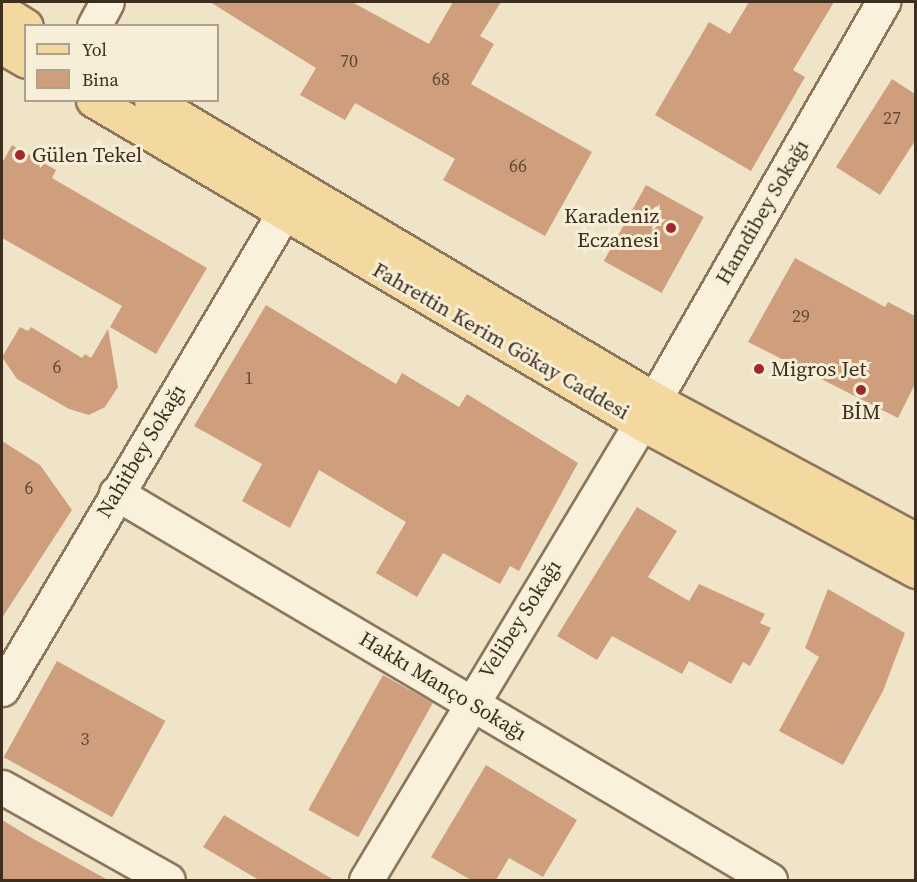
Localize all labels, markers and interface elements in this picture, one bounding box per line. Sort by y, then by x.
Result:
legend [24,24,219,102]
text: Yol [82,37,107,62]
house number: 70 [340,50,358,72]
text: Bina [82,67,119,92]
house number: 68 [432,68,450,90]
house number: 27 [883,107,901,129]
street label: Hamdibey Sokağı [710,135,814,289]
place label: Gülen Tekel [32,142,143,168]
marker: Gülen Tekel [13,148,27,162]
house number: 66 [509,155,527,177]
place label: Karadeniz Eczanesi [564,203,659,253]
marker: Karadeniz Eczanesi [664,221,678,235]
street label: Fahrettin Kerim Gökay Caddesi [368,257,634,425]
house number: 29 [792,305,810,327]
house number: 6 [53,356,61,378]
place label: Migros Jet [771,356,866,382]
marker: Migros Jet [752,362,766,376]
house number: 1 [245,367,253,389]
street label: Nahitbey Sokağı [91,380,191,522]
marker: BİM [854,383,868,397]
place label: BİM [841,399,881,425]
house number: 6 [25,477,33,499]
street label: Velibey Sokağı [474,555,566,683]
street label: Hakkı Manço Sokağı [355,626,531,746]
house number: 3 [81,728,89,750]

